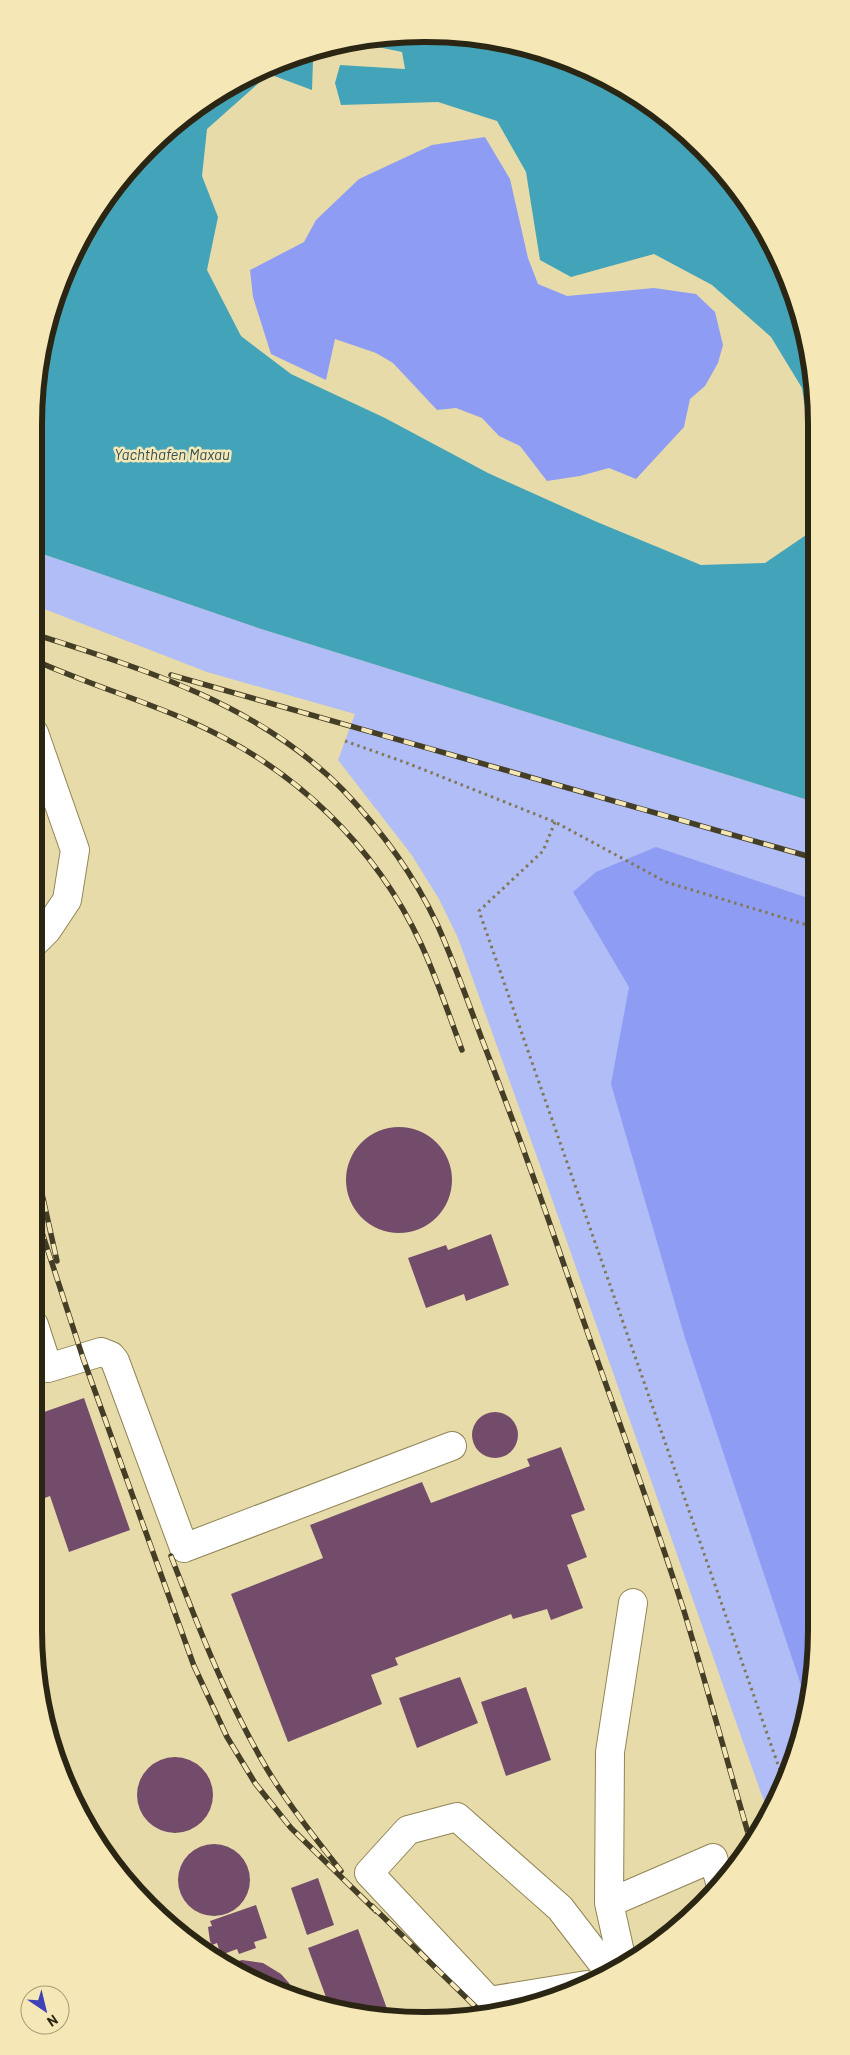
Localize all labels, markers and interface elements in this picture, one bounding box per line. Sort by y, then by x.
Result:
water label: Yachthafen Maxau [114,445,230,463]
north arrow [20,1985,70,2035]
text: N [44,2011,61,2031]

